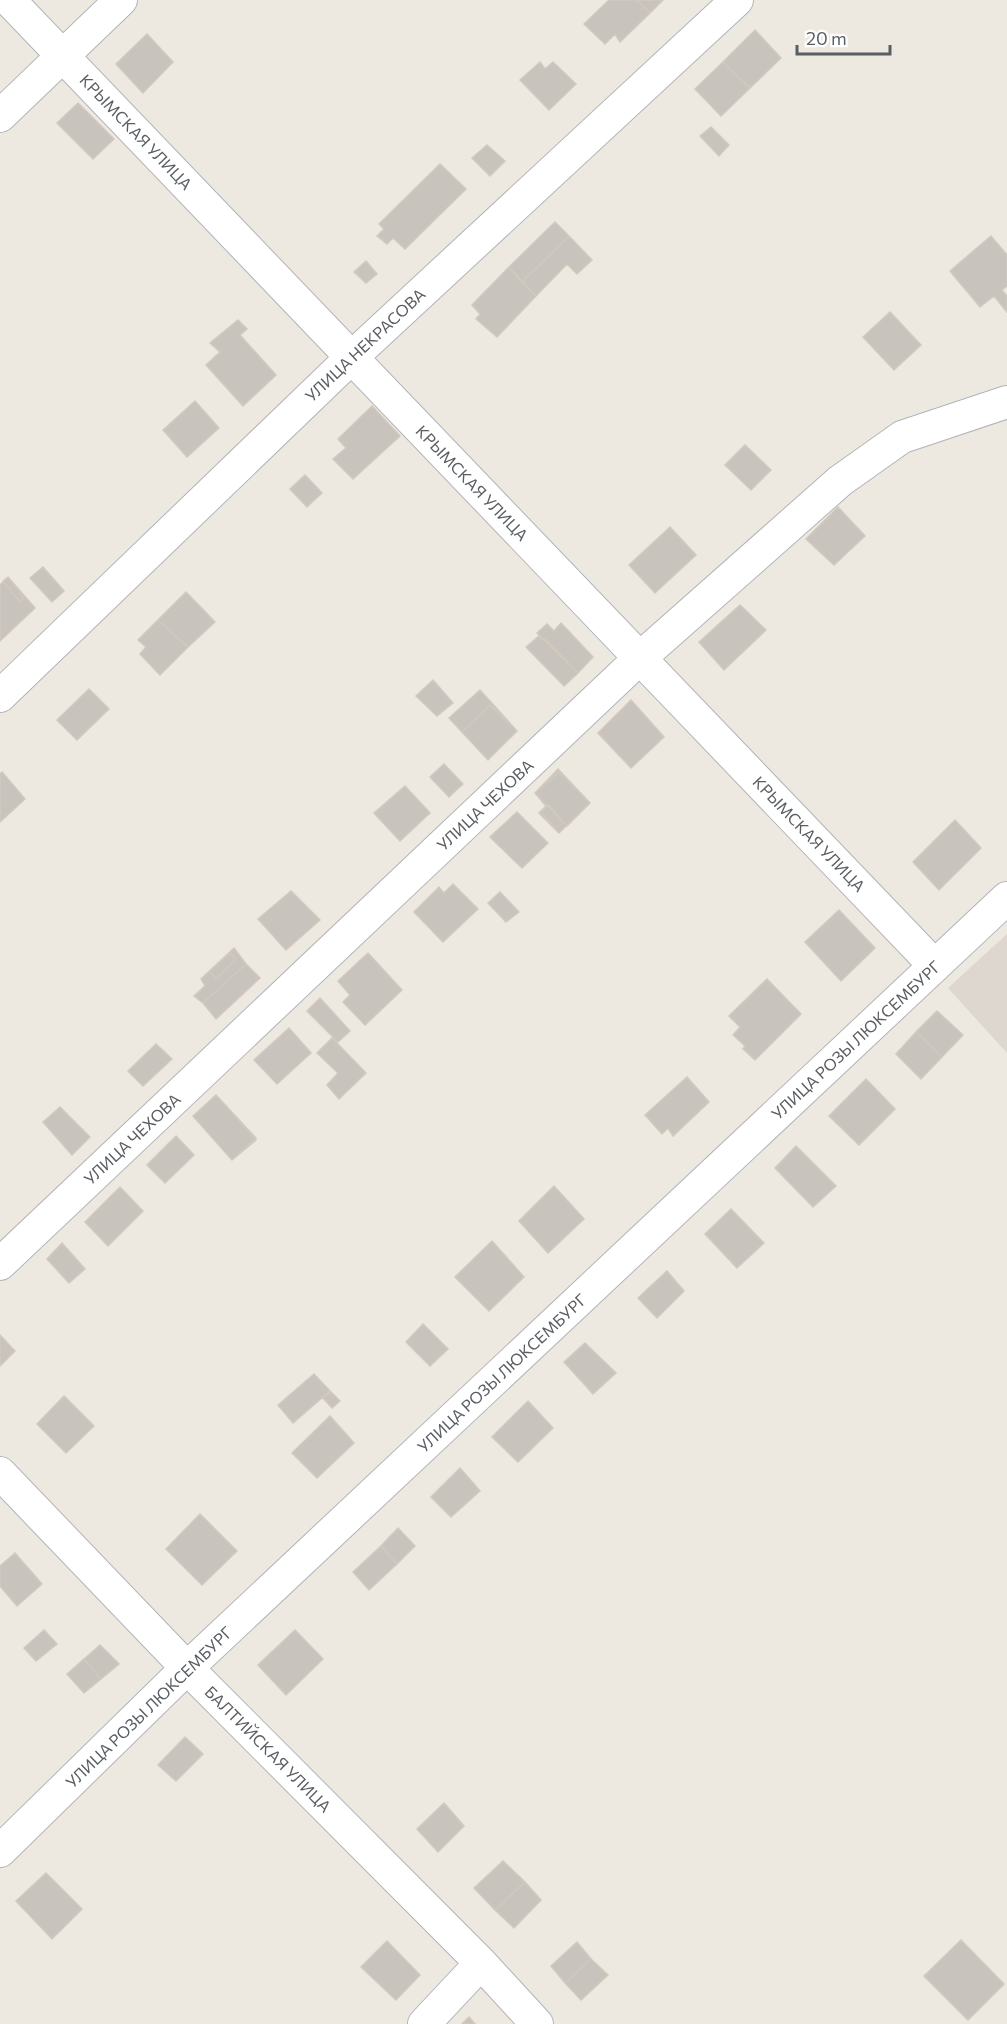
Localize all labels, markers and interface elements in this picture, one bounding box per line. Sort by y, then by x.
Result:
scale bar [797,18,890,56]
text: 20 m [806,27,847,49]
street label: КРЫМСКАЯ УЛИЦА [76,70,196,193]
street label: УЛИЦА НЕКРАСОВА [301,284,429,405]
street label: КРЫМСКАЯ УЛИЦА [412,421,532,544]
street label: УЛИЦА ЧЕХОВА [433,755,537,854]
street label: КРЫМСКАЯ УЛИЦА [749,772,869,895]
street label: УЛИЦА РОЗЫ ЛЮКСЕМБУРГ [767,956,944,1123]
street label: УЛИЦА ЧЕХОВА [80,1089,184,1188]
street label: УЛИЦА РОЗЫ ЛЮКСЕМБУРГ [413,1289,590,1456]
street label: УЛИЦА РОЗЫ ЛЮКСЕМБУРГ [61,1622,236,1791]
street label: БАЛТИЙСКАЯ УЛИЦА [201,1682,335,1816]

